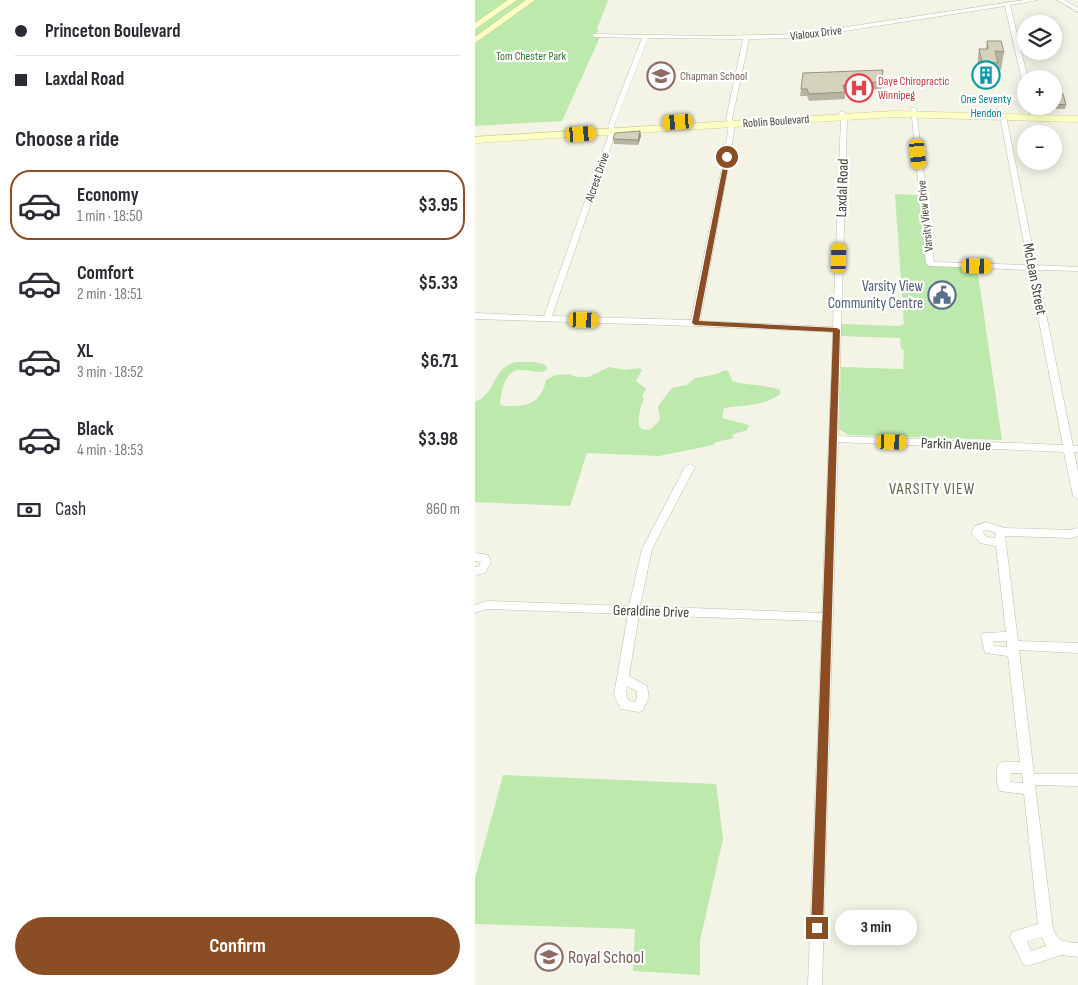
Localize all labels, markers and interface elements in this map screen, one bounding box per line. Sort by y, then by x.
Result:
map controls [1017,15,1062,170]
button: layers [1017,15,1062,60]
text: Princeton Boulevard [45,20,181,43]
street label: Vialoux Drive [789,23,843,44]
park label: Tom Chester Park [496,49,566,64]
building icon: One Seventy Hendon [971,60,1001,90]
school or university icon: Chapman School [646,61,676,91]
text: Laxdal Road [45,68,124,91]
place label: Chapman School [680,69,747,84]
button: + [1017,70,1062,115]
hospital icon: Daye Chiropractic Winnipeg [844,73,874,103]
place label: Daye Chiropractic Winnipeg [878,74,950,103]
place label: One Seventy Hendon [961,92,1012,121]
street label: Roblin Boulevard [742,112,810,131]
car [662,113,693,131]
car [565,125,596,143]
button: − [1017,125,1062,170]
text: Choose a ride [15,126,119,153]
car [908,138,927,170]
route start [716,146,738,168]
street label: Alcrest Drive [582,150,613,205]
street label: Laxdal Road [832,158,853,218]
street label: Varsity View Drive [914,179,937,252]
icon: car [17,183,62,228]
text: Economy [77,184,139,207]
text: $3.95 [418,194,458,217]
text: 1 min · 18:50 [77,207,143,226]
street label: McLean Street [1018,242,1051,317]
car [830,243,847,273]
car [961,258,992,274]
icon: car [17,261,62,306]
text: Comfort [77,262,134,285]
text: $5.33 [419,272,458,295]
place label: Varsity View Community Centre [828,277,924,313]
public building icon: Varsity View Community Centre [927,280,957,310]
text: 2 min · 18:51 [77,285,142,304]
car [568,312,599,328]
icon: car [17,339,62,384]
text: XL [77,340,93,363]
text: $6.71 [420,350,458,373]
text: 3 min · 18:52 [77,363,143,382]
icon: car [17,417,62,462]
text: Black [77,418,114,441]
text: $3.98 [418,428,458,451]
car [876,434,907,450]
street label: Parkin Avenue [921,434,991,455]
text: 4 min · 18:53 [77,441,143,460]
district label: VARSITY VIEW [889,480,975,499]
icon: cash [15,496,43,524]
text: Cash [55,498,86,521]
text: 860 m [426,500,460,519]
street label: Geraldine Drive [613,601,689,622]
callout: 3 min [835,910,917,946]
button: Confirm [15,917,460,975]
route end [806,917,828,939]
text: 3 min [861,918,891,937]
school or university icon: Royal School [534,942,564,972]
place label: Royal School [568,947,644,968]

